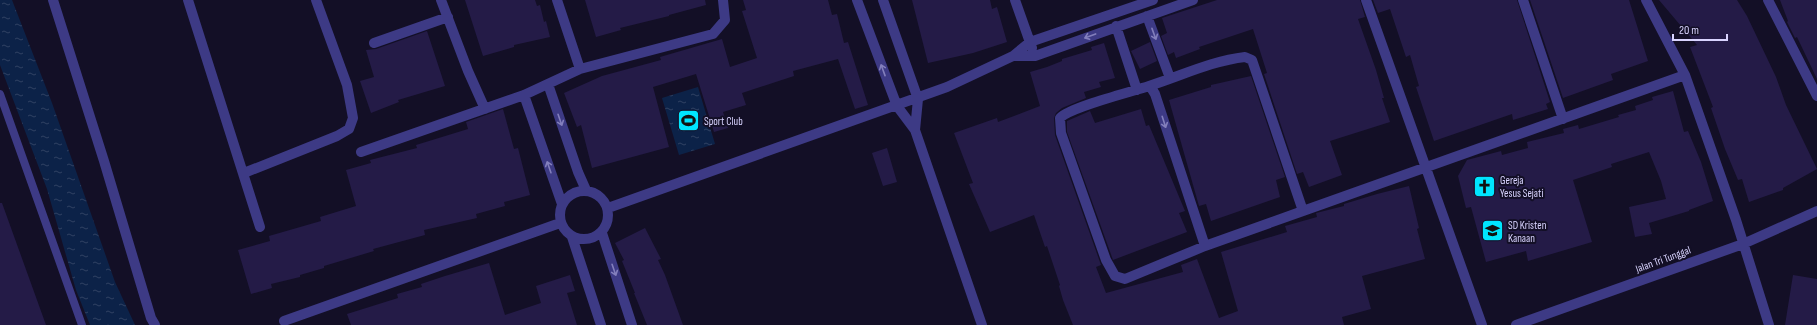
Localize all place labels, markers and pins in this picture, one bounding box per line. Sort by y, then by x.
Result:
sports icon: Sport Club [675,108,701,134]
place label: Sport Club [704,115,743,128]
church icon: Gereja Yesus Sejati [1472,173,1498,199]
place label: Gereja Yesus Sejati [1500,174,1543,200]
school or university icon: SD Kristen Kanaan [1479,218,1505,244]
place label: SD Kristen Kanaan [1508,219,1547,245]

